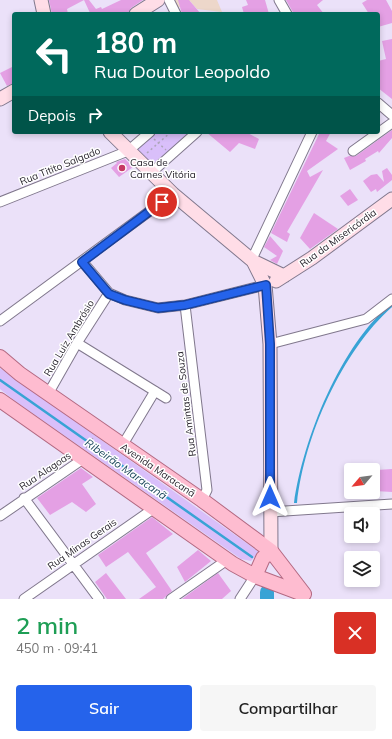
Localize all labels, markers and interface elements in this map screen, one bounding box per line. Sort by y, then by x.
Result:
text: 180 m [94,25,177,60]
icon: left [28,28,80,80]
text: Rua Doutor Leopoldo [94,60,270,83]
icon: right [84,104,106,126]
text: Depois [28,106,76,125]
street label: Rua Titito Salgado [18,144,102,188]
place label: Casa de Carnes Vitória [130,156,196,181]
marker: Casa de Carnes Vitória [117,163,127,173]
pin [145,185,179,219]
icon: arrive [151,191,173,213]
street label: Rua da Misericórdia [297,206,379,270]
street label: Rua Luiz Ambrósio [41,297,97,379]
street label: Rua Amintas de Souza [173,351,199,457]
water label: Ribeirão Maracanã [82,436,170,503]
street label: Avenida Maracanã [118,440,198,500]
street label: Rua Alagoas [17,449,73,493]
north arrow [344,463,380,499]
map controls [344,463,380,587]
position arrow [249,476,291,518]
button: sound [344,507,380,543]
street label: Rua Minas Gerais [45,515,119,573]
button: layers [344,551,380,587]
text: 2 min [16,610,78,640]
button: close [334,612,376,654]
text: 450 m · 09:41 [16,640,98,656]
button: Sair [16,685,192,731]
button: Compartilhar [200,685,376,731]

